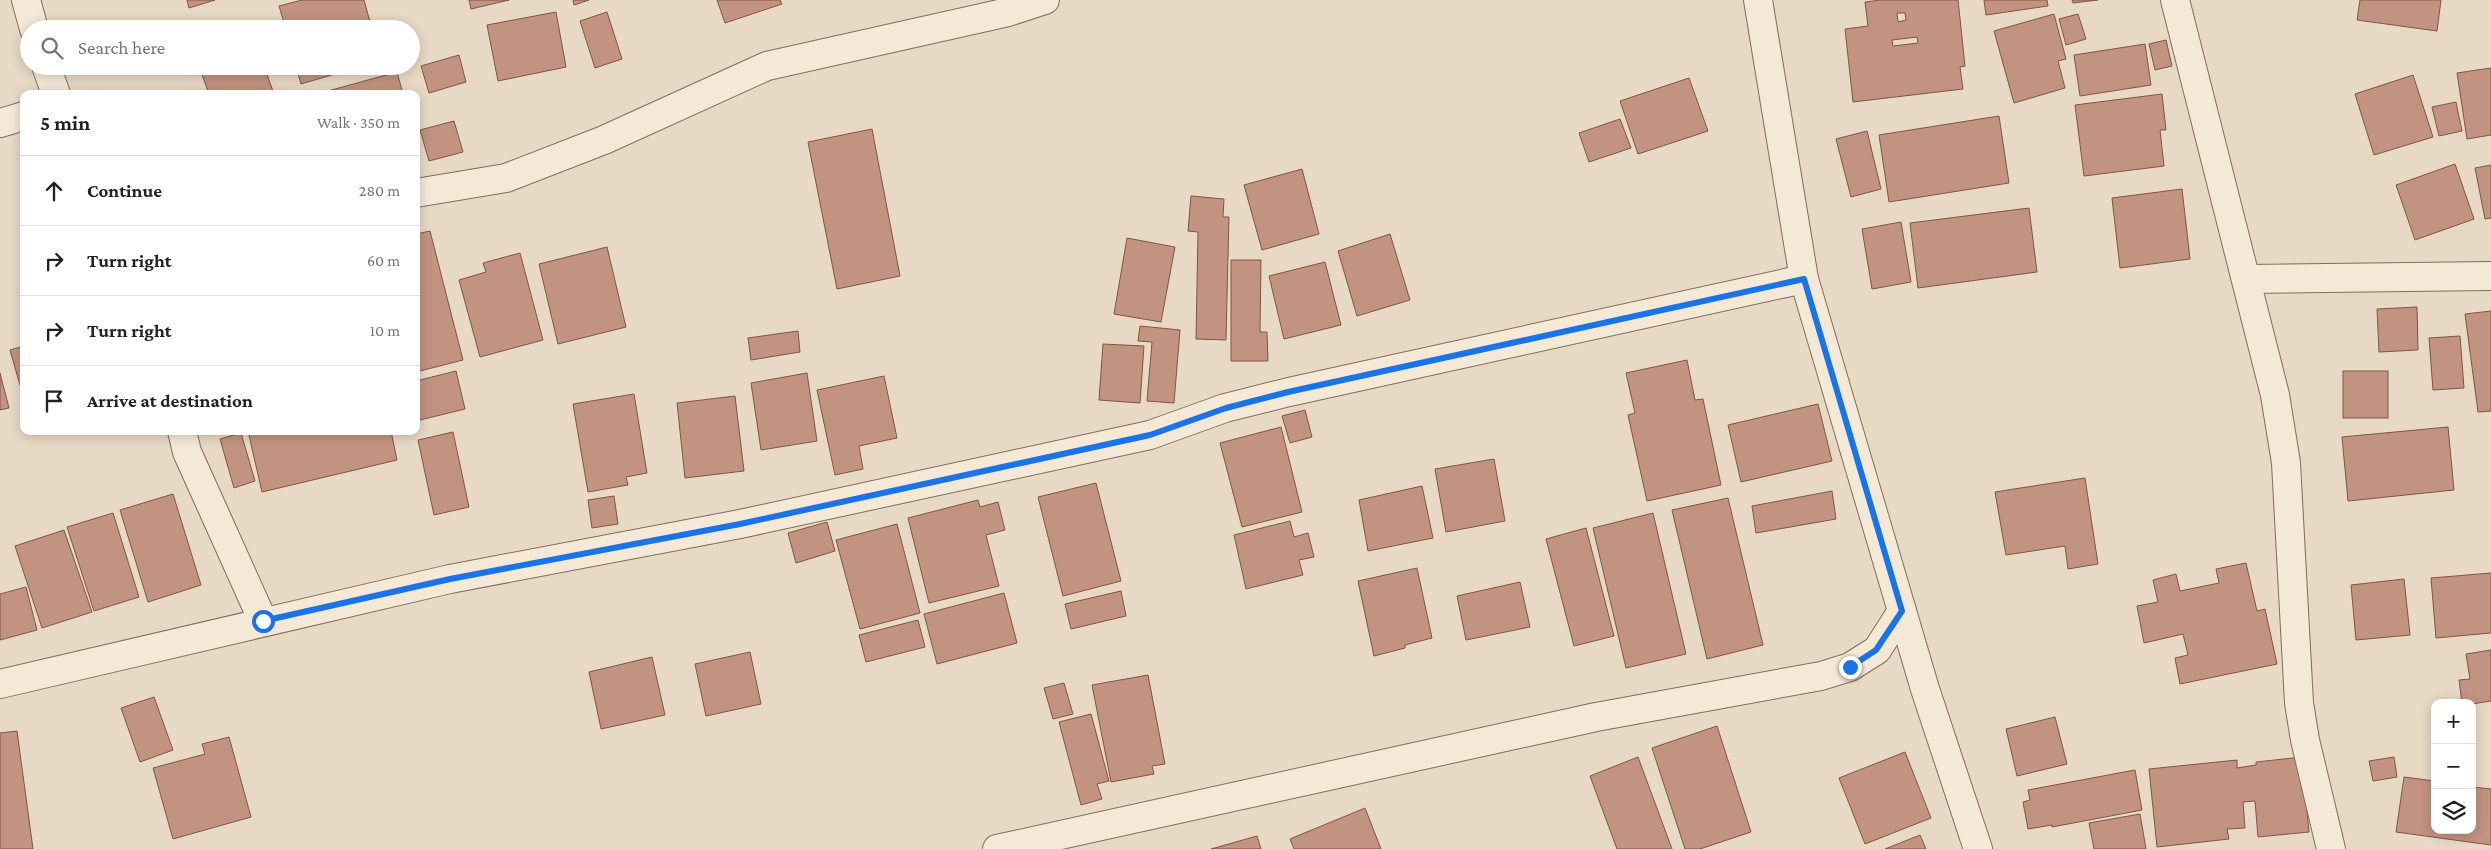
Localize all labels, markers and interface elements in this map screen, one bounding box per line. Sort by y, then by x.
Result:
search box [20,20,420,75]
icon: search [38,34,66,62]
text: Search here [78,37,165,58]
text: 5 min [40,111,90,135]
text: Walk · 350 m [317,114,400,131]
icon: ahead [40,177,68,205]
text: Continue [87,180,162,201]
text: 280 m [359,182,400,199]
icon: right [40,247,68,275]
text: Turn right [87,250,172,271]
text: 60 m [367,252,400,269]
icon: right [40,317,68,345]
text: Turn right [87,320,172,341]
text: 10 m [370,322,400,339]
icon: arrive [40,387,68,415]
text: Arrive at destination [87,390,253,411]
route start [252,610,275,633]
route end [1839,656,1862,679]
map controls [2431,699,2476,834]
button: + [2431,699,2476,744]
button: − [2431,744,2476,789]
button: layers [2431,789,2476,834]

